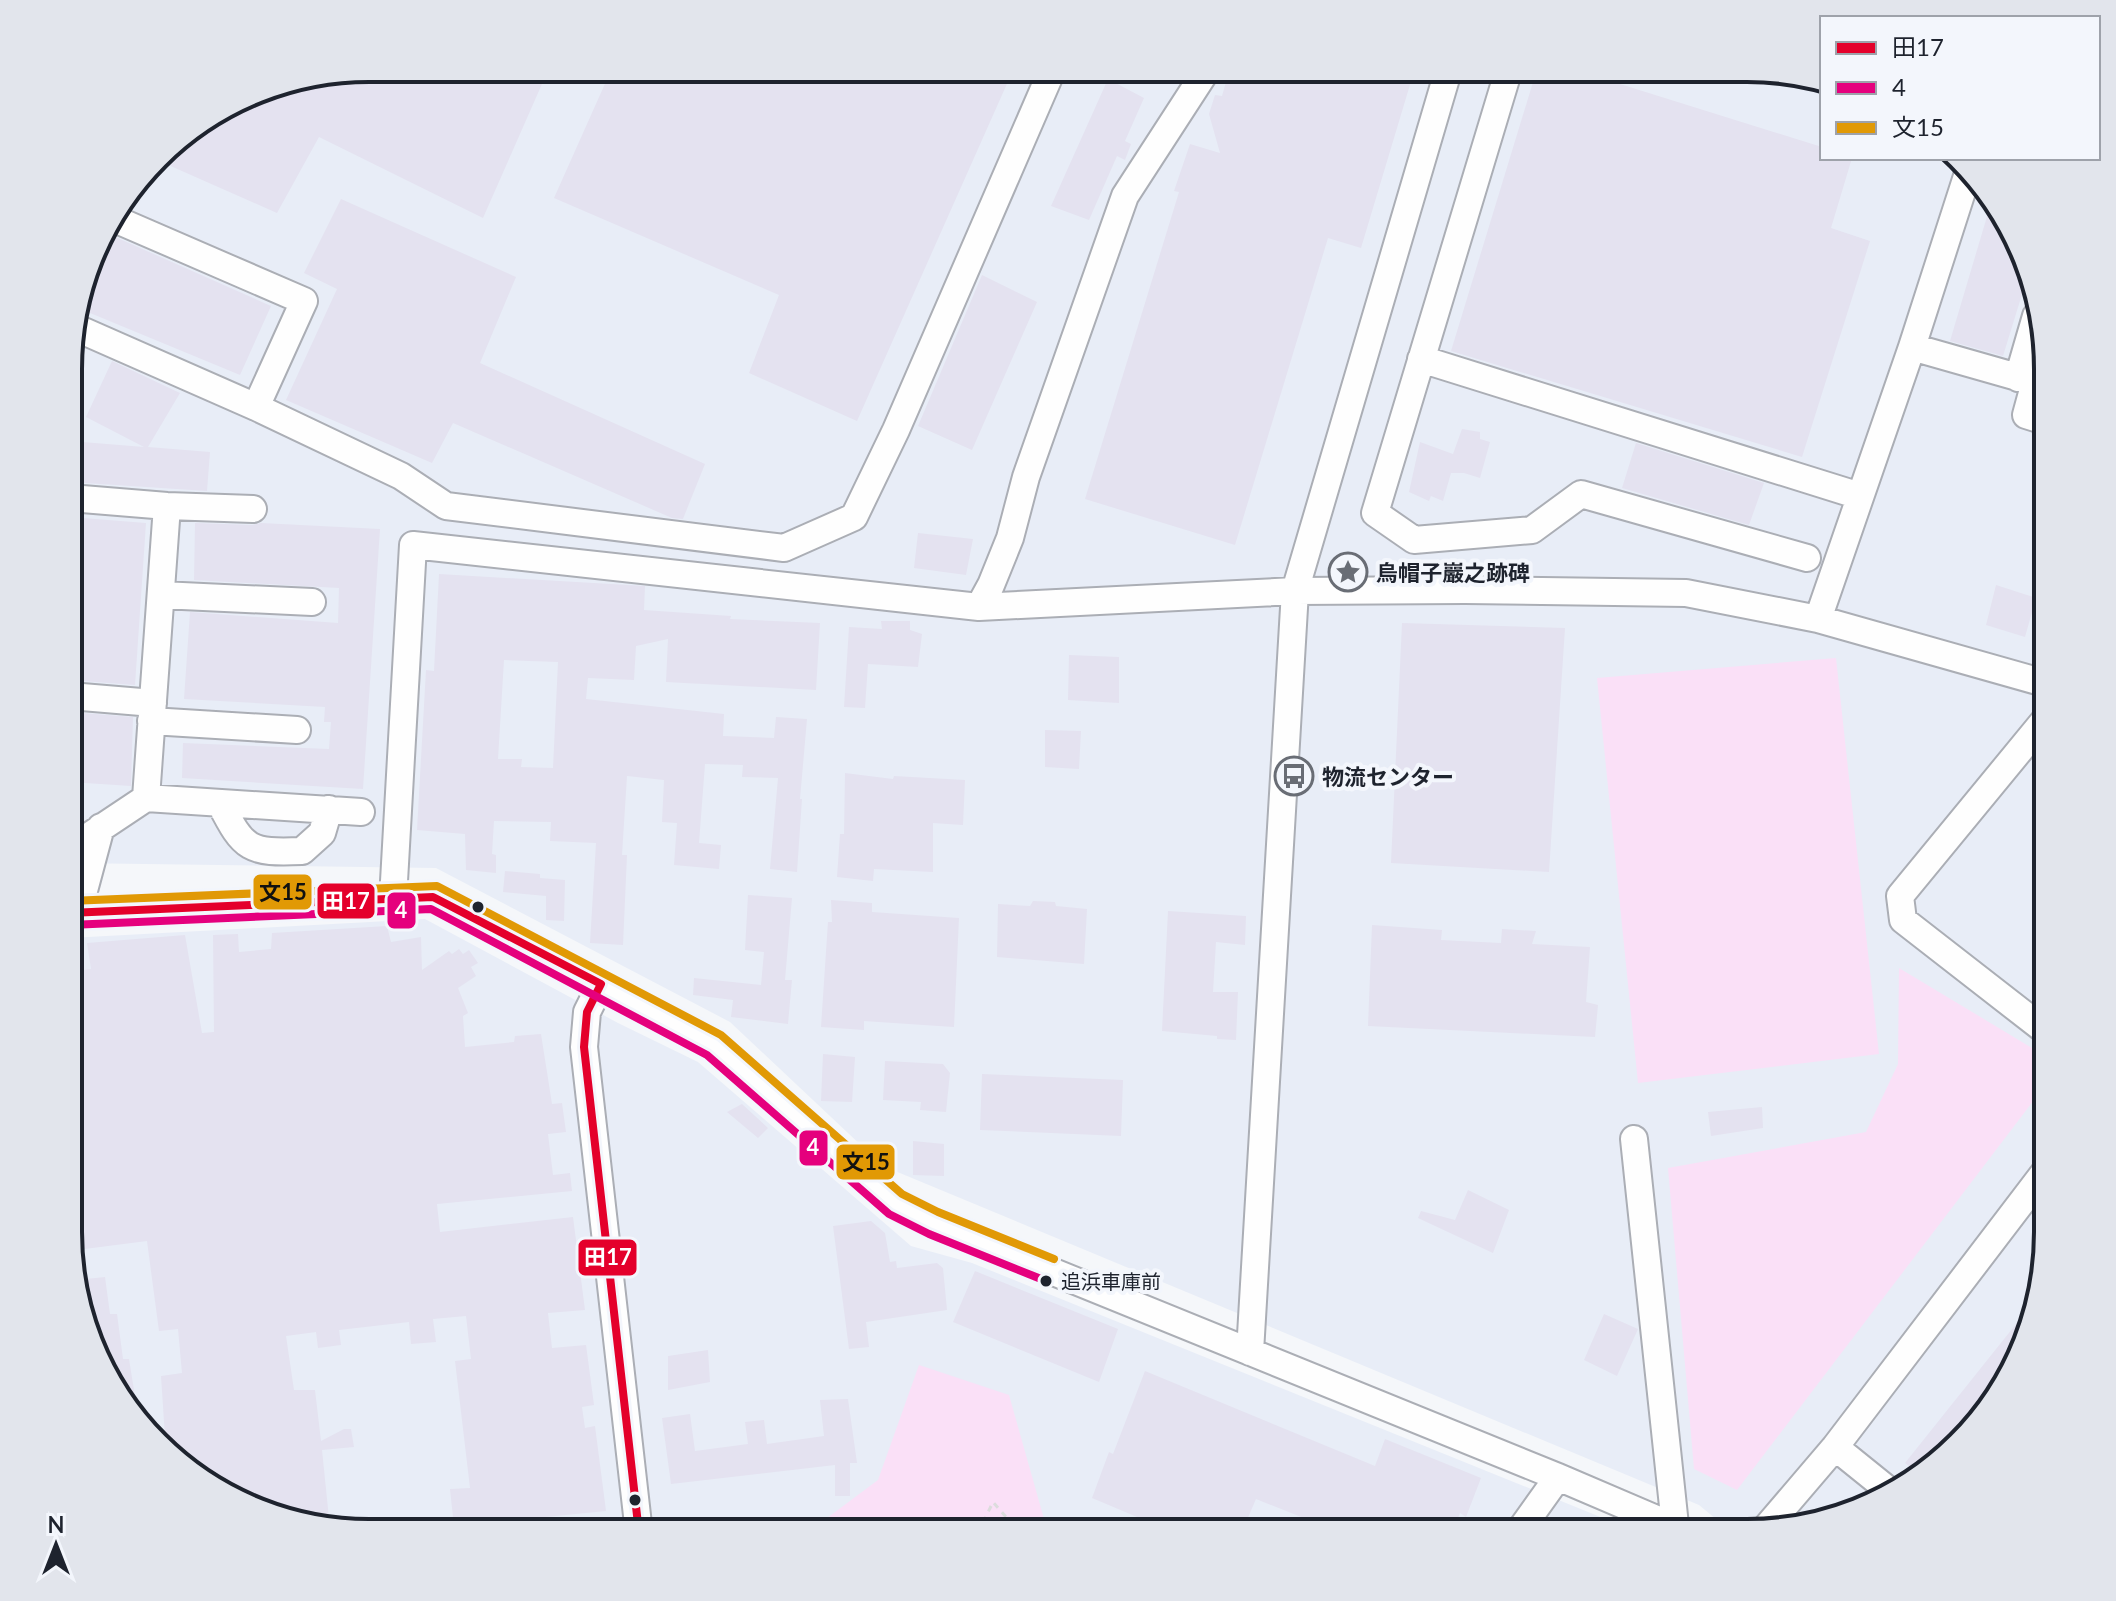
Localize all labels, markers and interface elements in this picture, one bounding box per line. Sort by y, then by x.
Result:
legend [1820,16,2100,160]
text: 田17 [1892,32,1944,61]
text: 4 [1892,72,1906,101]
text: 文15 [1892,112,1944,141]
place icon: 烏帽子巖之跡碑 [1327,551,1369,593]
place label: 烏帽子巖之跡碑 [1376,559,1530,586]
bus stop icon: 物流センター [1273,755,1315,797]
place label: 物流センター [1322,763,1454,790]
line badge: 文15 [252,873,313,911]
text: 文15 [259,878,307,905]
line badge: 田17 [316,882,376,920]
text: 田17 [322,887,370,914]
line badge: 4 [386,891,417,930]
text: 4 [395,896,408,923]
unlabelled marker [470,899,486,915]
line badge: 4 [798,1129,829,1167]
text: 4 [807,1133,820,1160]
line badge: 文15 [835,1143,896,1181]
text: 文15 [842,1148,890,1175]
line badge: 田17 [577,1238,638,1277]
text: 田17 [584,1243,632,1270]
place label: 追浜車庫前 [1061,1269,1161,1293]
marker: 追浜車庫前 [1038,1273,1054,1289]
unlabelled marker [627,1492,643,1508]
north arrow [16,1505,96,1585]
text: N [48,1511,64,1538]

